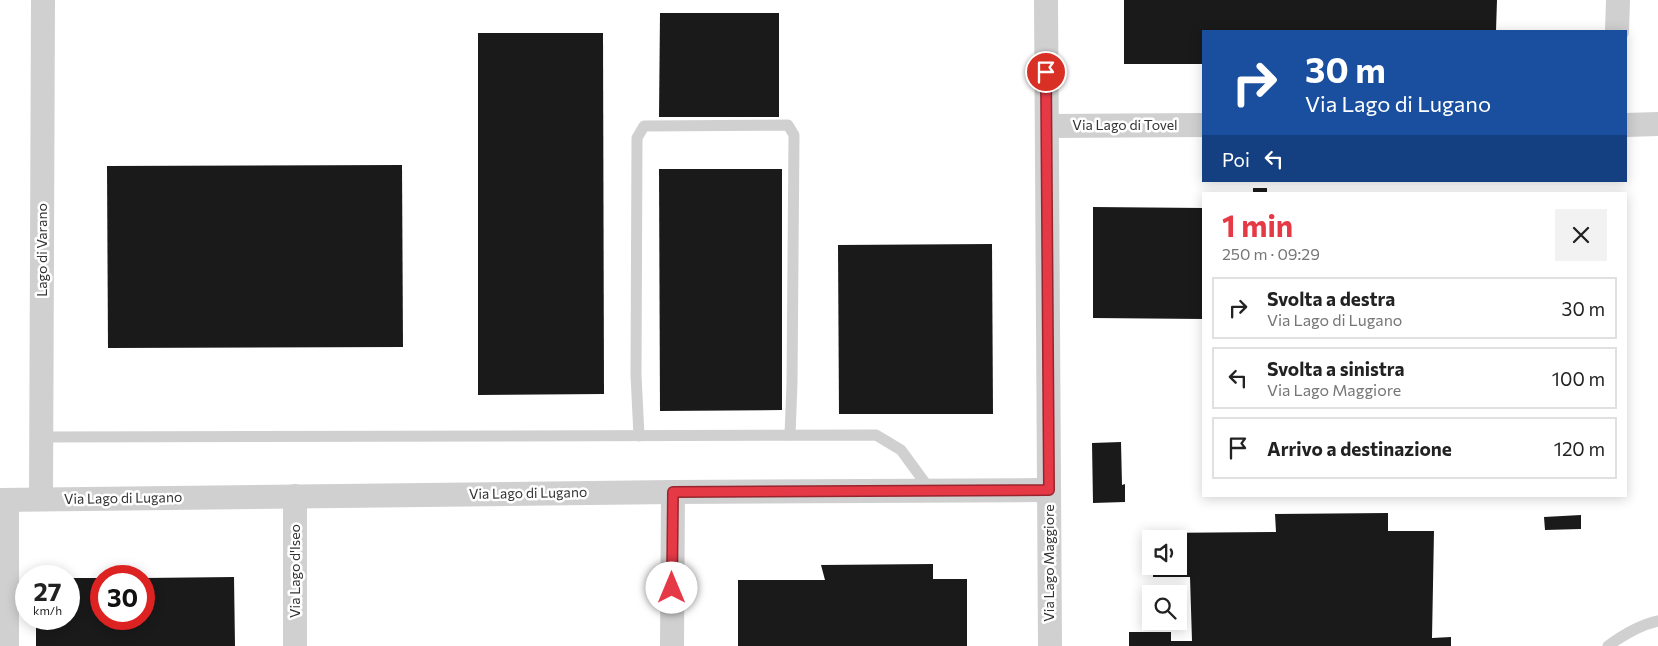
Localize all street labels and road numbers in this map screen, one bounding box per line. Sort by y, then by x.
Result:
street label: Via Lago di Tovel [1072,116,1178,133]
street label: Lago di Varano [33,203,50,297]
street label: Via Lago di Lugano [469,483,587,502]
street label: Via Lago di Lugano [64,488,182,507]
street label: Via Lago Maggiore [1040,504,1057,622]
street label: Via Lago d'Iseo [286,524,303,618]

